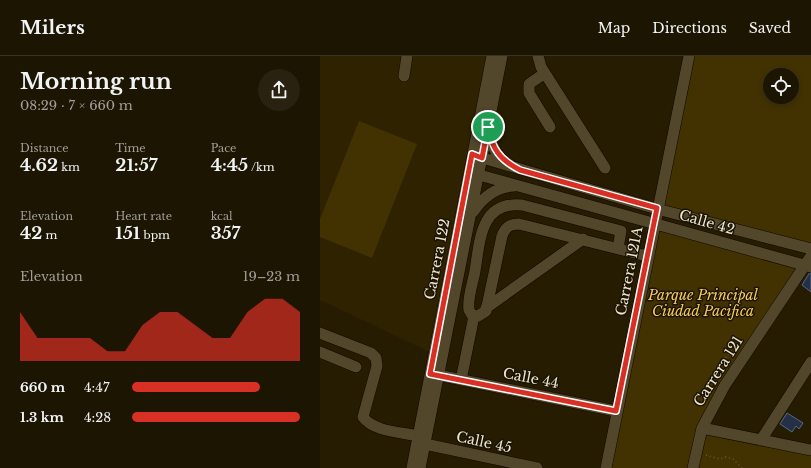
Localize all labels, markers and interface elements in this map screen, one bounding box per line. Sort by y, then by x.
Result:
text: Milers [20,16,85,39]
text: Map [598,19,630,37]
text: Directions [652,19,727,37]
text: Saved [749,19,791,37]
text: Morning run [20,68,172,95]
map controls [763,68,799,104]
button: locate [763,68,799,104]
button: share [258,69,300,111]
text: 08:29 · 7 × 660 m [20,97,133,114]
pin [471,110,505,144]
icon: arrive [477,116,499,138]
text: Distance [20,141,69,155]
text: Time [115,141,146,155]
text: Pace [211,141,236,155]
text: 4.62 [20,155,58,176]
text: 21:57 [115,155,158,176]
text: 4:45 [211,155,248,176]
text: km [58,160,80,174]
text: /km [248,160,275,174]
street label: Calle 42 [677,205,737,239]
text: Elevation [20,209,73,223]
text: Heart rate [115,209,172,223]
text: kcal [211,209,233,223]
street label: Carrera 122 [420,217,454,301]
text: 42 [20,223,42,244]
text: 151 [115,223,140,244]
text: 357 [211,223,240,244]
street label: Carrera 121A [612,225,646,317]
text: m [42,228,57,242]
text: bpm [140,228,170,242]
text: Elevation [20,268,83,285]
text: 19–23 m [243,268,300,285]
park label: Parque Principal Ciudad Pacifica [647,286,759,320]
street label: Carrera 121 [689,332,747,410]
street label: Calle 44 [502,364,560,392]
text: 660 m [20,379,65,396]
text: 4:47 [84,379,109,396]
text: 1.3 km [20,409,64,426]
text: 4:28 [84,409,111,426]
street label: Calle 45 [455,427,513,457]

